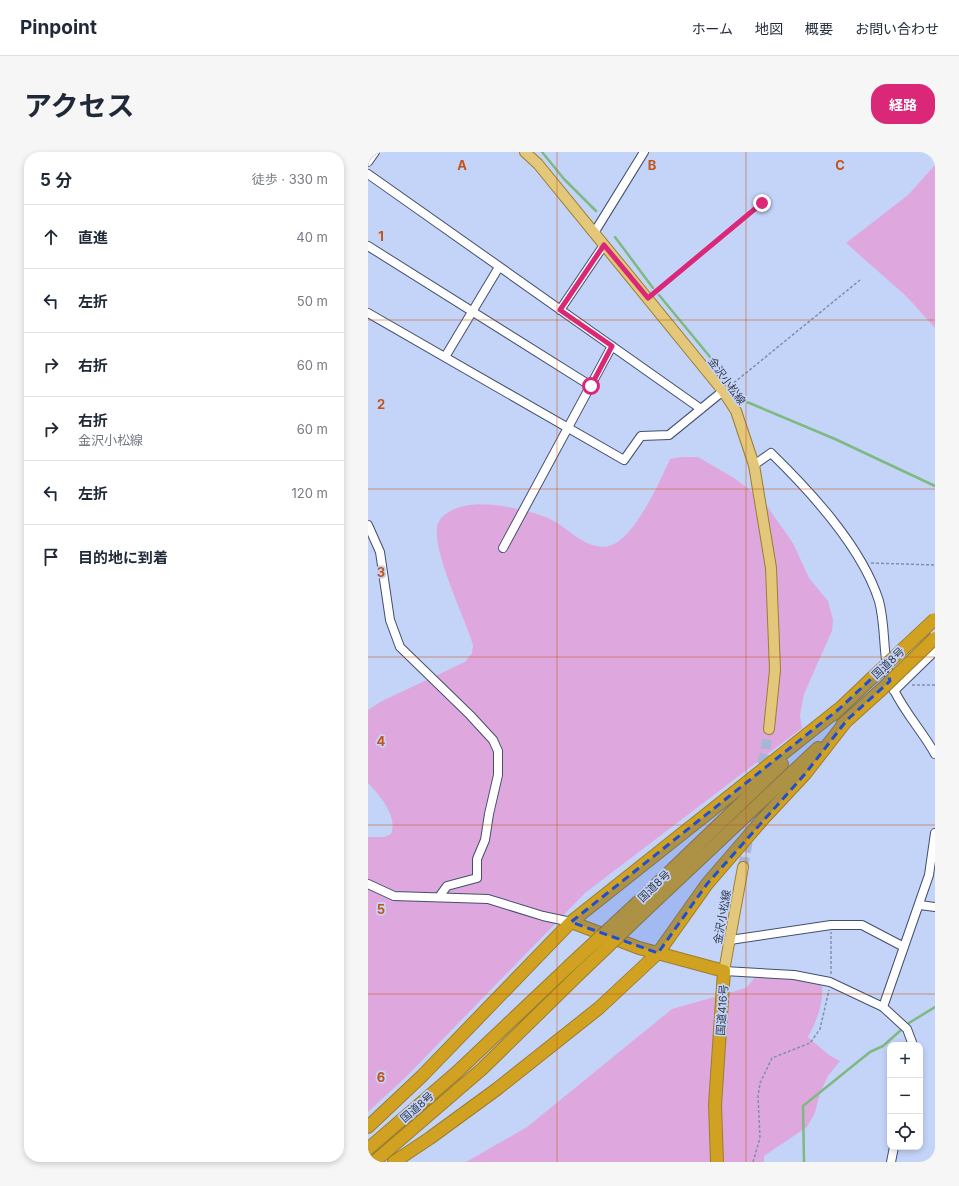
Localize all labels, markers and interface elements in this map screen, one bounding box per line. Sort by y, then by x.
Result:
text: Pinpoint [20,16,97,39]
text: ホーム [691,20,733,37]
text: 地図 [755,20,783,37]
text: 概要 [805,20,833,37]
text: お問い合わせ [855,20,939,37]
button: 経路 [871,84,935,124]
text: アクセス [24,89,135,123]
text: A [457,157,467,173]
text: B [648,157,657,173]
text: C [835,157,845,173]
text: 5 分 [40,170,72,190]
text: 徒歩 · 330 m [252,171,328,187]
route end [753,194,771,212]
icon: ahead [40,226,62,248]
text: 直進 [78,228,108,247]
text: 1 [378,228,384,244]
text: 40 m [296,229,328,245]
icon: left [40,290,62,312]
text: 左折 [78,292,108,311]
text: 50 m [297,293,328,309]
icon: right [40,354,62,376]
street label: 金沢小松線 [705,355,749,407]
text: 右折 [78,356,108,375]
text: 60 m [297,357,328,373]
route start [582,377,600,395]
text: 2 [377,396,385,412]
text: 右折 [78,411,108,430]
icon: right [40,418,62,440]
text: 60 m [297,421,328,437]
text: 金沢小松線 [78,432,143,448]
icon: left [40,482,62,504]
text: 左折 [78,484,108,503]
text: 120 m [292,485,328,501]
icon: arrive [40,546,62,568]
text: 目的地に到着 [78,548,168,567]
text: 3 [377,564,385,580]
street label: 国道8号 [869,644,907,682]
text: 4 [377,733,386,749]
street label: 国道8号 [635,867,673,905]
street label: 金沢小松線 [710,889,734,945]
text: 5 [377,901,385,917]
street label: 国道416号 [713,984,731,1036]
map controls [887,1042,923,1150]
button: + [887,1042,923,1078]
text: 6 [377,1069,385,1085]
button: − [887,1078,923,1114]
street label: 国道8号 [397,1089,437,1125]
button: locate [887,1114,923,1150]

